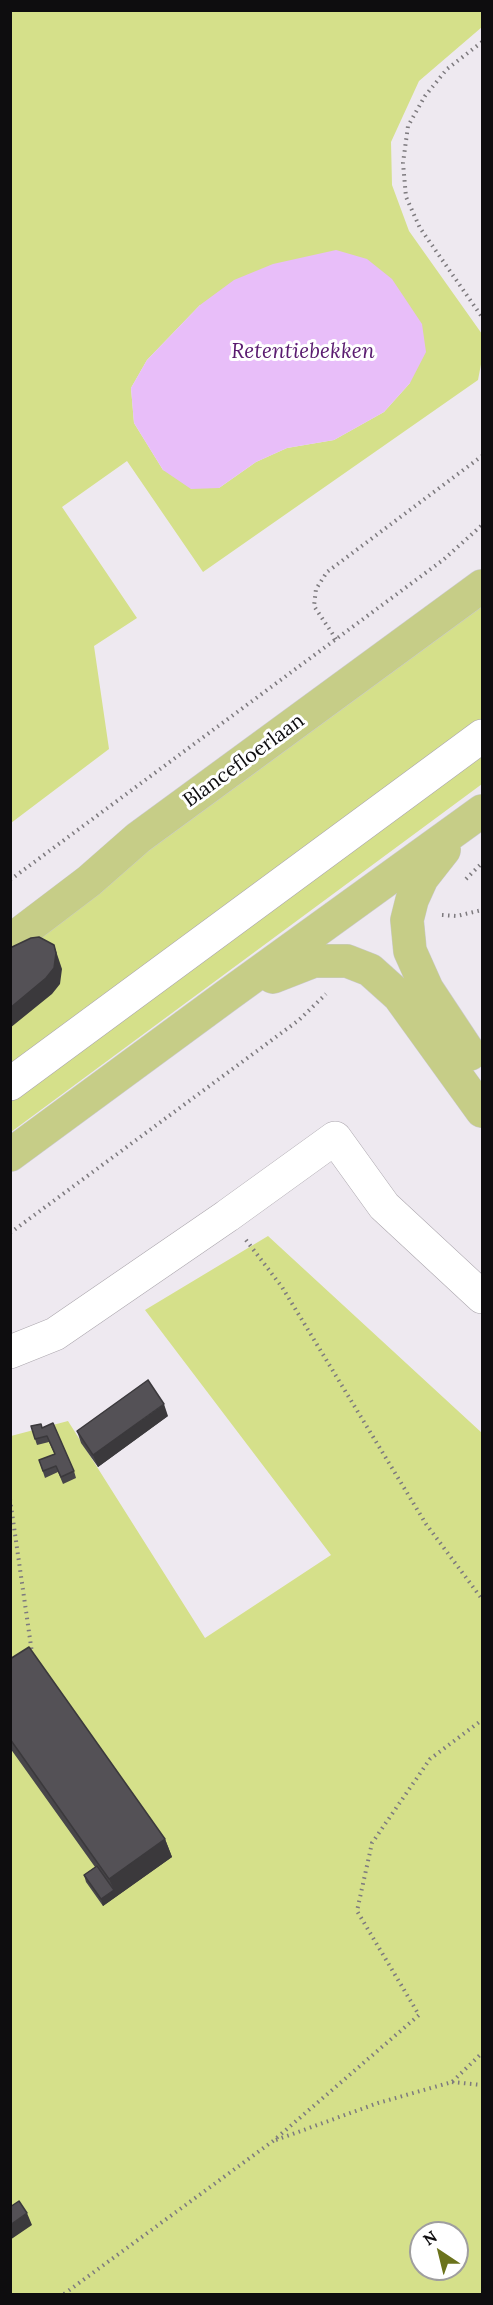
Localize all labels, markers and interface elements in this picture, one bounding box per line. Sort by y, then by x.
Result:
water label: Retentiebekken [231,339,375,365]
street label: Blancefloerlaan [179,709,309,813]
north arrow [409,2221,469,2281]
text: N [419,2226,441,2250]

